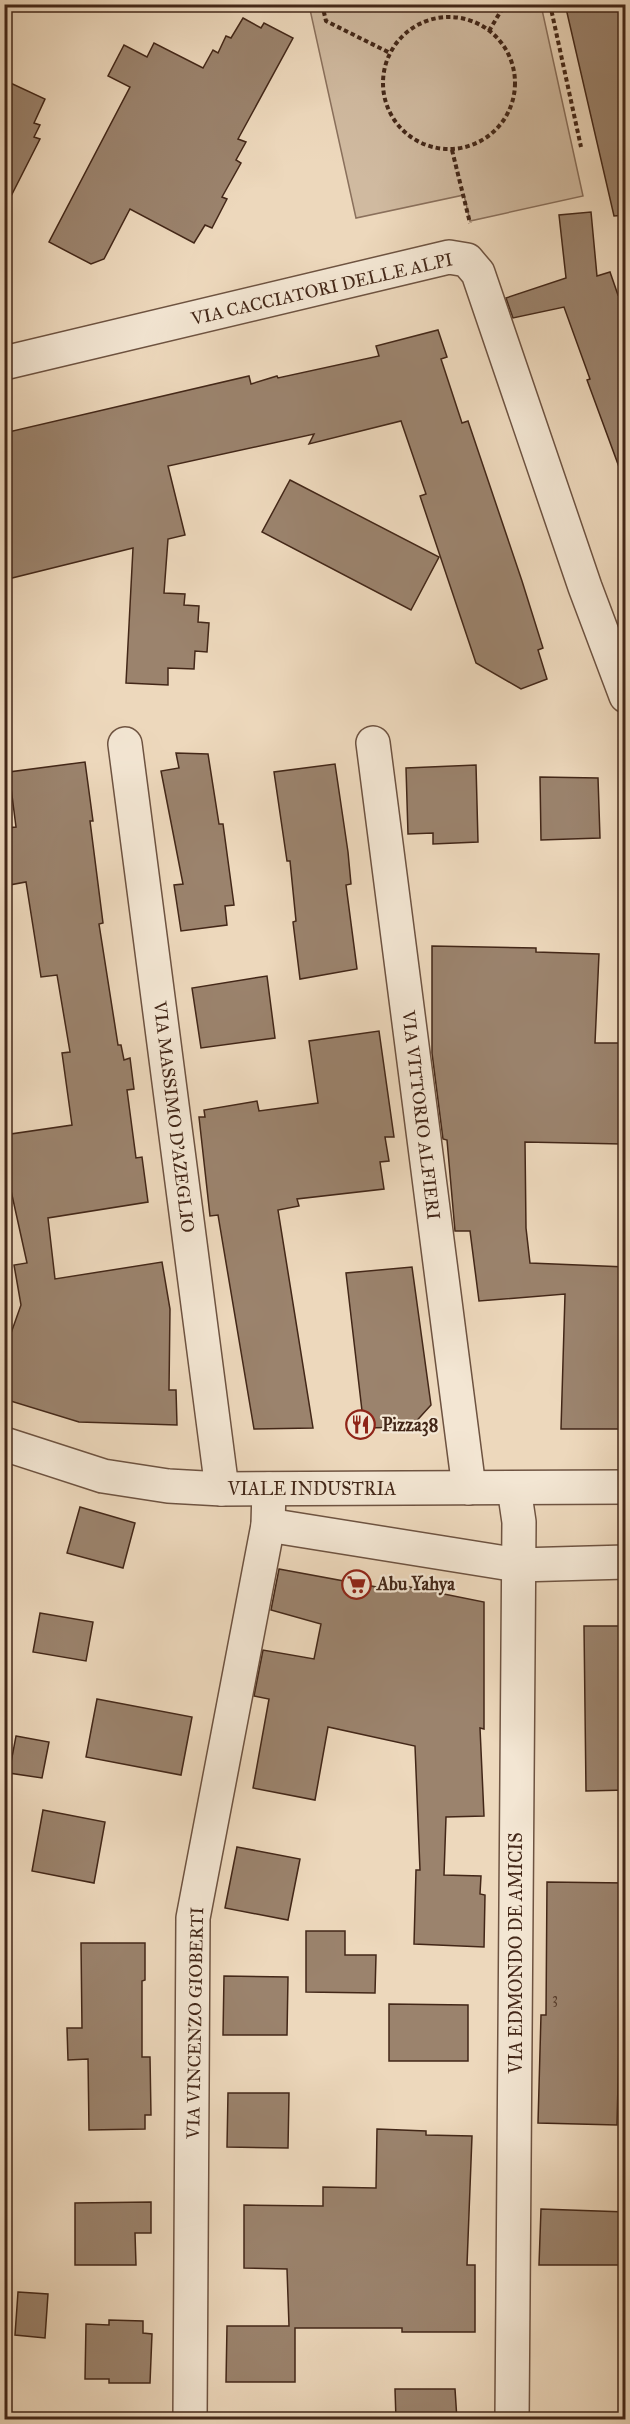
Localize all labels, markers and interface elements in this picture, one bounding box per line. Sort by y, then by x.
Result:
street label: VIA CACCIATORI DELLE ALPI [188,248,455,330]
street label: VIA MASSIMO D'AZEGLIO [149,999,199,1234]
street label: VIA VITTORIO ALFIERI [397,1008,445,1221]
restaurant icon: Pizza38 [345,1409,377,1441]
place label: Pizza38 [382,1414,438,1437]
street label: VIALE INDUSTRIA [227,1478,396,1500]
supermarket icon: Abu Yahya [340,1568,372,1600]
place label: Abu Yahya [376,1573,455,1596]
street label: VIA EDMONDO DE AMICIS [505,1832,527,2075]
street label: VIA VINCENZO GIOBERTI [182,1907,208,2140]
house number: 3 [552,1989,558,2007]

